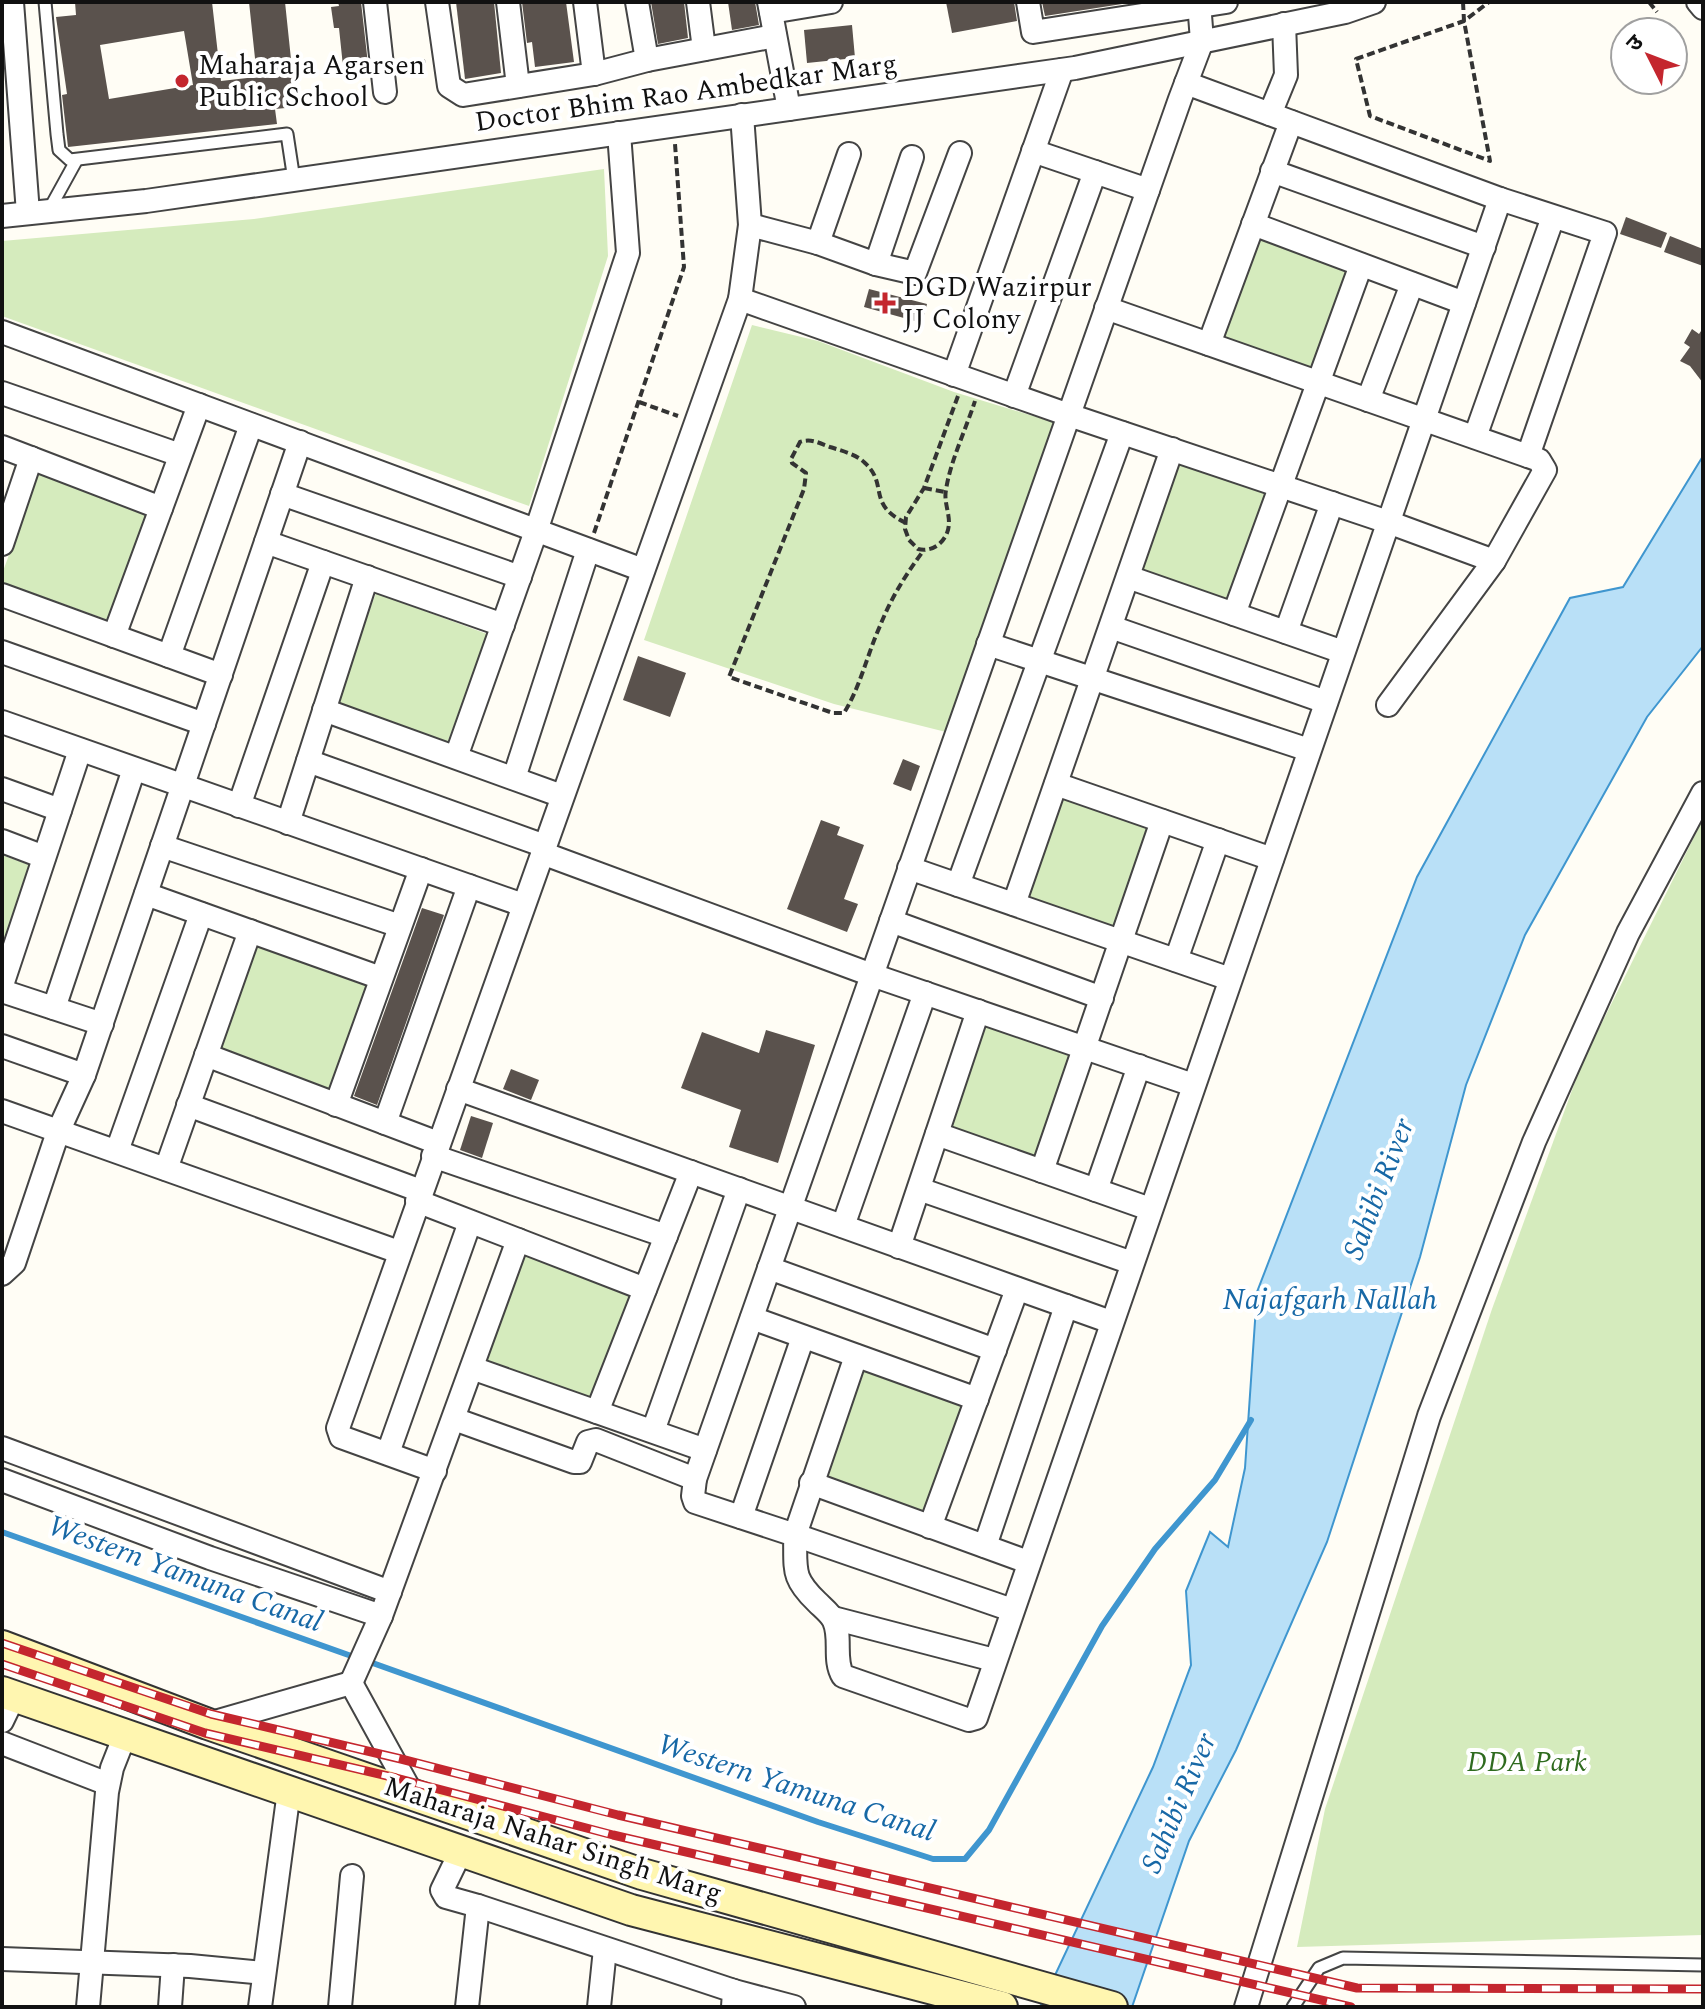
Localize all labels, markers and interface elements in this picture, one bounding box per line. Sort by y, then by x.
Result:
north arrow [1609,16,1689,96]
text: उ [1619,27,1653,59]
street label: Doctor Bhim Rao Ambedkar Marg [472,42,900,144]
place label: Maharaja Agarsen Public School [198,44,425,119]
marker: Maharaja Agarsen Public School [173,72,191,90]
place label: DGD Wazirpur JJ Colony [903,266,1092,341]
marker: DGD Wazirpur JJ Colony [874,292,896,314]
water label: Sahibi River [1331,1111,1427,1266]
water label: Najafgarh Nallah [1223,1277,1437,1323]
water label: Western Yamuna Canal [41,1503,329,1645]
water label: Western Yamuna Canal [651,1721,941,1855]
water label: Sahibi River [1129,1725,1229,1880]
park label: DDA Park [1467,1741,1587,1784]
street label: Maharaja Nahar Singh Marg [378,1765,728,1915]

